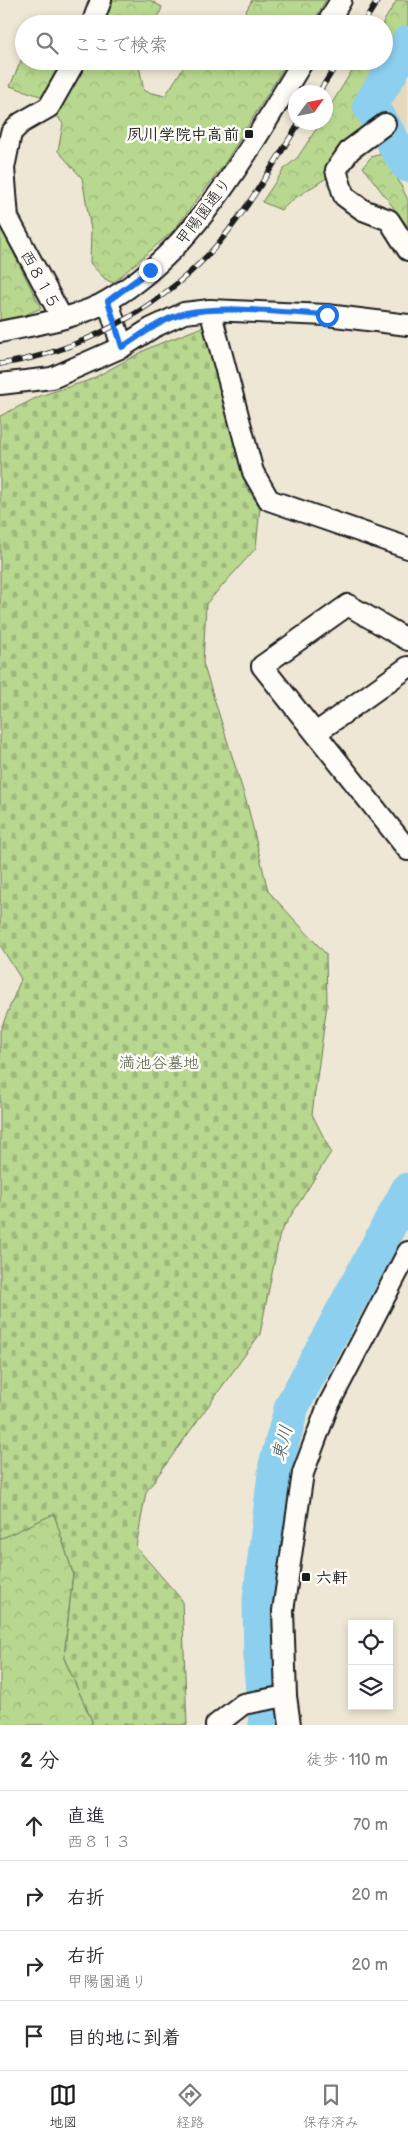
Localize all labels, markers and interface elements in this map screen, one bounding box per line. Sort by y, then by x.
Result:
search box [15,15,393,70]
icon: search [33,29,61,57]
text: ここで検索 [73,34,168,57]
north arrow [288,85,333,130]
place label: 夙川学院中高前 [127,126,239,145]
marker: 夙川学院中高前 [243,128,255,140]
street label: 甲陽園通り [173,174,236,250]
street label: 西８１５ [16,247,64,312]
route end [139,259,162,282]
route start [316,304,339,327]
park label: 満池谷墓地 [119,1054,199,1073]
water label: 東川 [268,1423,297,1463]
place label: 六軒 [316,1569,348,1588]
marker: 六軒 [300,1571,312,1583]
map controls [348,1620,393,1710]
button: locate [348,1620,393,1665]
button: layers [348,1665,393,1710]
text: 2 分 [20,1748,59,1773]
text: 徒歩 · 110 m [306,1751,388,1770]
text: 直進 [67,1805,105,1828]
icon: ahead [20,1812,48,1840]
text: 70 m [353,1816,388,1835]
text: 西８１３ [67,1833,131,1852]
icon: right [20,1882,48,1910]
text: 20 m [352,1886,388,1905]
text: 右折 [67,1887,105,1910]
text: 右折 [67,1945,105,1968]
icon: right [20,1952,48,1980]
text: 20 m [352,1956,388,1975]
text: 甲陽園通り [67,1973,147,1992]
icon: arrive [20,2022,48,2050]
text: 目的地に到着 [67,2027,181,2050]
tab: 地図 [49,2081,77,2131]
tab: 経路 [176,2081,204,2131]
tab: 保存済み [303,2081,359,2131]

